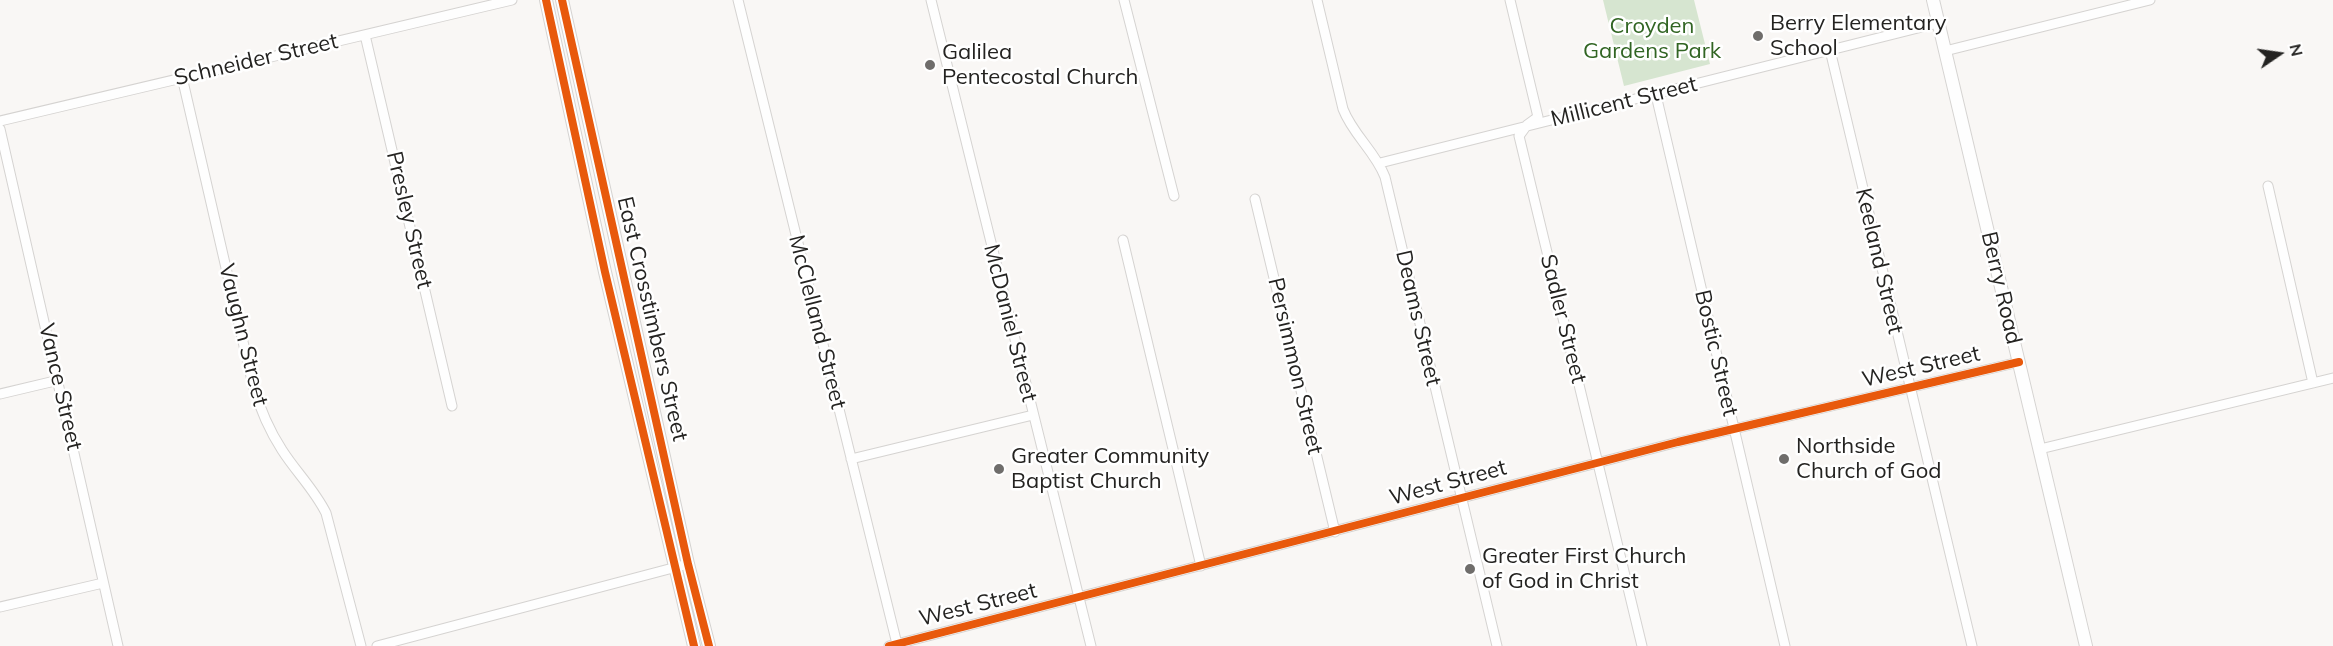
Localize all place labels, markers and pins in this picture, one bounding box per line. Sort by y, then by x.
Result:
place label: Berry Elementary School [1770,10,1947,62]
marker: Berry Elementary School [1751,29,1765,43]
place label: Galilea Pentecostal Church [942,39,1138,90]
marker: Galilea Pentecostal Church [923,58,937,72]
place label: Northside Church of God [1796,433,1941,484]
place label: Greater Community Baptist Church [1011,443,1209,494]
marker: Northside Church of God [1777,452,1791,466]
marker: Greater Community Baptist Church [992,462,1006,476]
place label: Greater First Church of God in Christ [1482,543,1686,594]
marker: Greater First Church of God in Christ [1463,562,1477,576]

